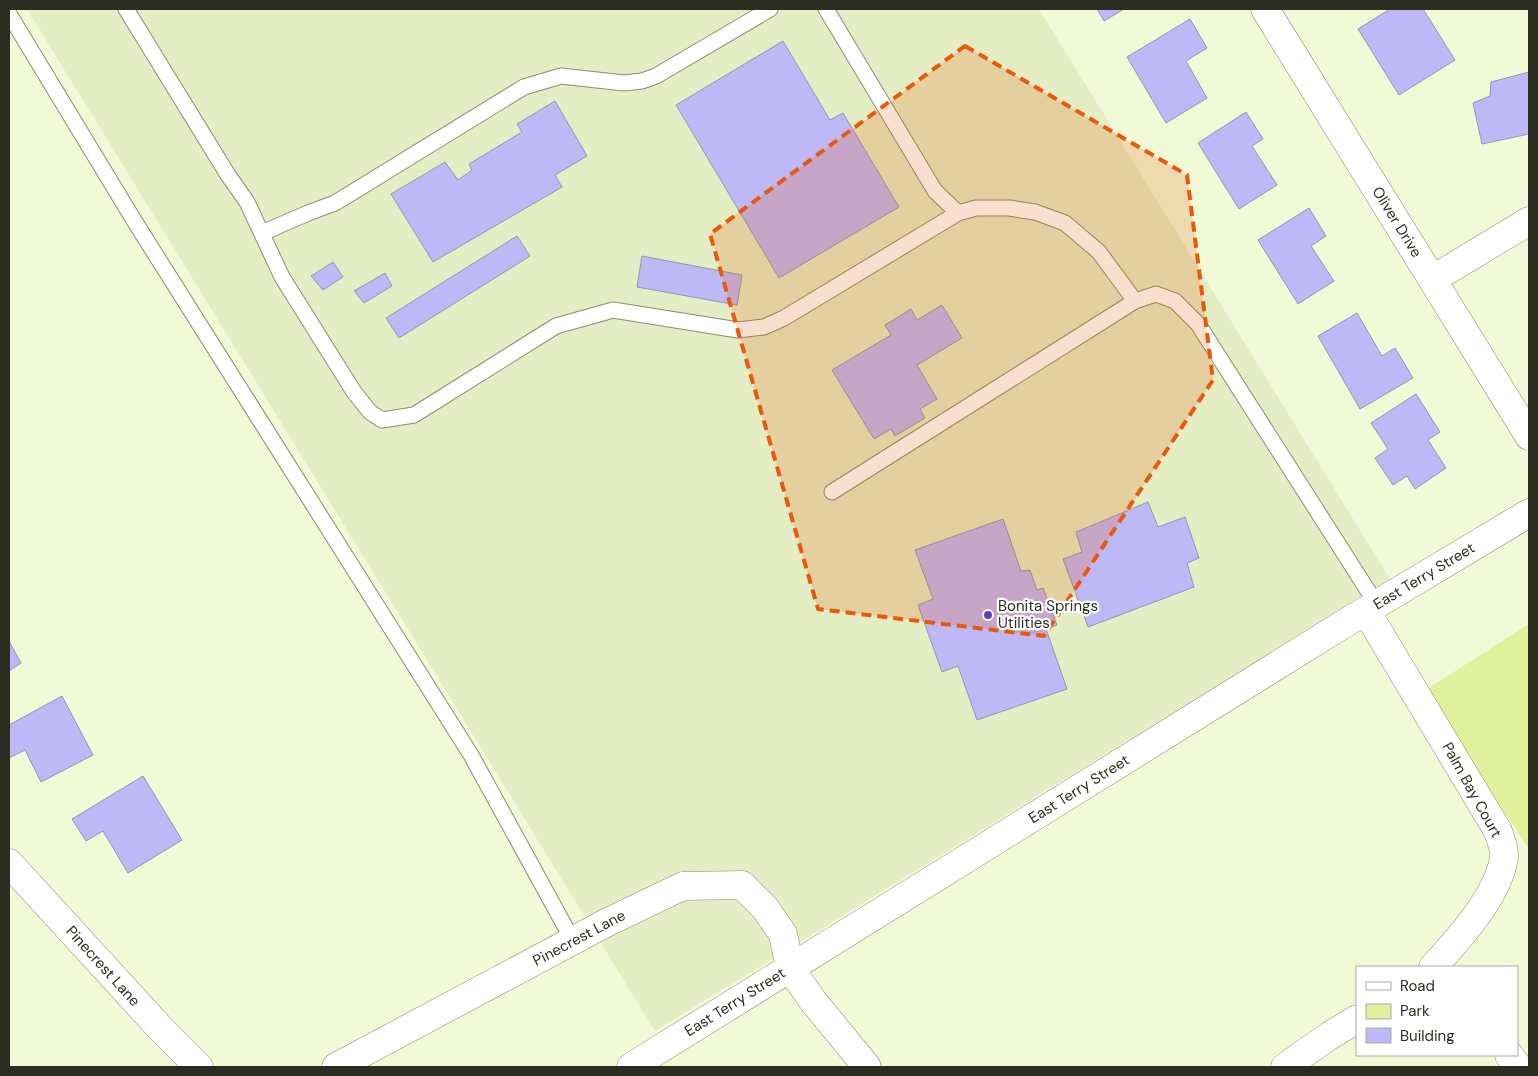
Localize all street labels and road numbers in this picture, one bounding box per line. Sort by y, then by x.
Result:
street label: Oliver Drive [1367,183,1427,261]
street label: East Terry Street [1369,538,1479,614]
street label: Palm Bay Court [1438,739,1507,841]
street label: East Terry Street [1025,750,1133,828]
street label: Pinecrest Lane [529,905,629,971]
street label: Pinecrest Lane [61,921,145,1011]
street label: East Terry Street [681,963,789,1041]

